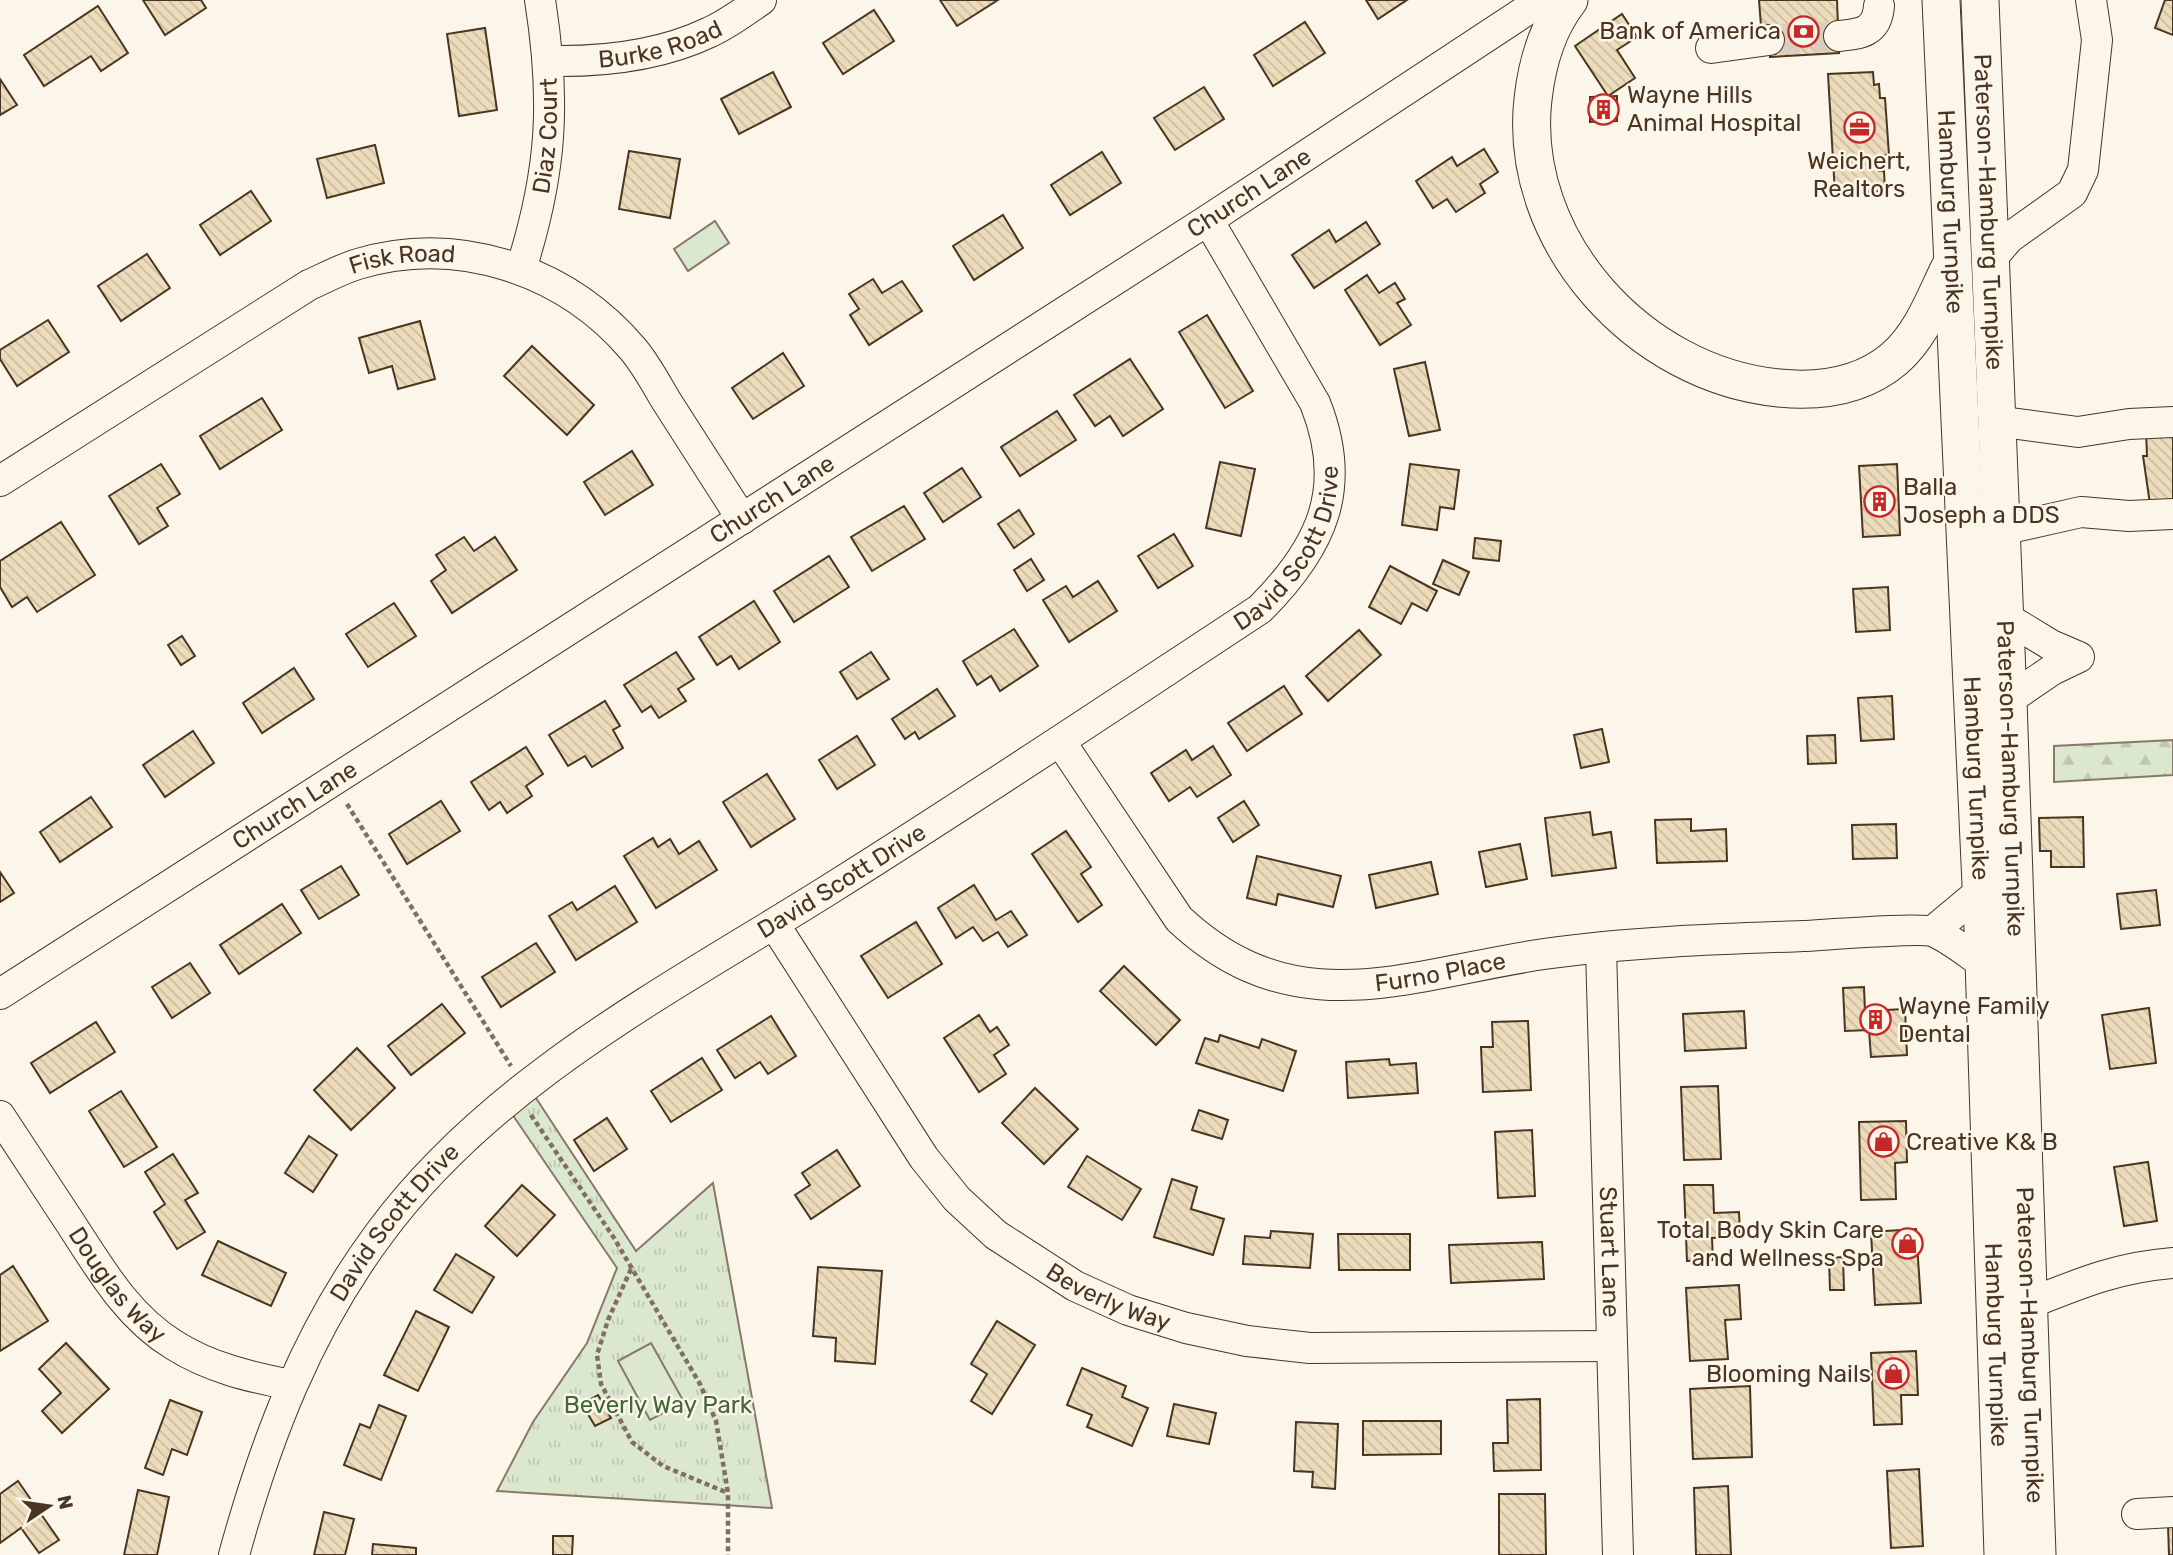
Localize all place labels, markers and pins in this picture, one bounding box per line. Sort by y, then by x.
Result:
bank icon: Bank of America [1787,14,1821,48]
place label: Bank of America [1599,17,1781,45]
place label: Wayne Hills Animal Hospital [1627,81,1801,137]
building icon: Wayne Hills Animal Hospital [1587,92,1621,126]
office icon: Weichert, Realtors [1842,110,1876,144]
place label: Weichert, Realtors [1807,147,1911,203]
place label: Balla Joseph a DDS [1903,473,2060,529]
building icon: Balla Joseph a DDS [1863,484,1897,518]
place label: Wayne Family Dental [1898,992,2050,1048]
building icon: Wayne Family Dental [1858,1003,1892,1037]
shop icon: Creative K& B [1866,1125,1900,1159]
place label: Creative K& B [1906,1128,2058,1156]
place label: Total Body Skin Care and Wellness Spa [1657,1216,1884,1272]
shop icon: Total Body Skin Care and Wellness Spa [1890,1227,1924,1261]
shop icon: Blooming Nails [1877,1357,1911,1391]
place label: Blooming Nails [1706,1360,1871,1388]

